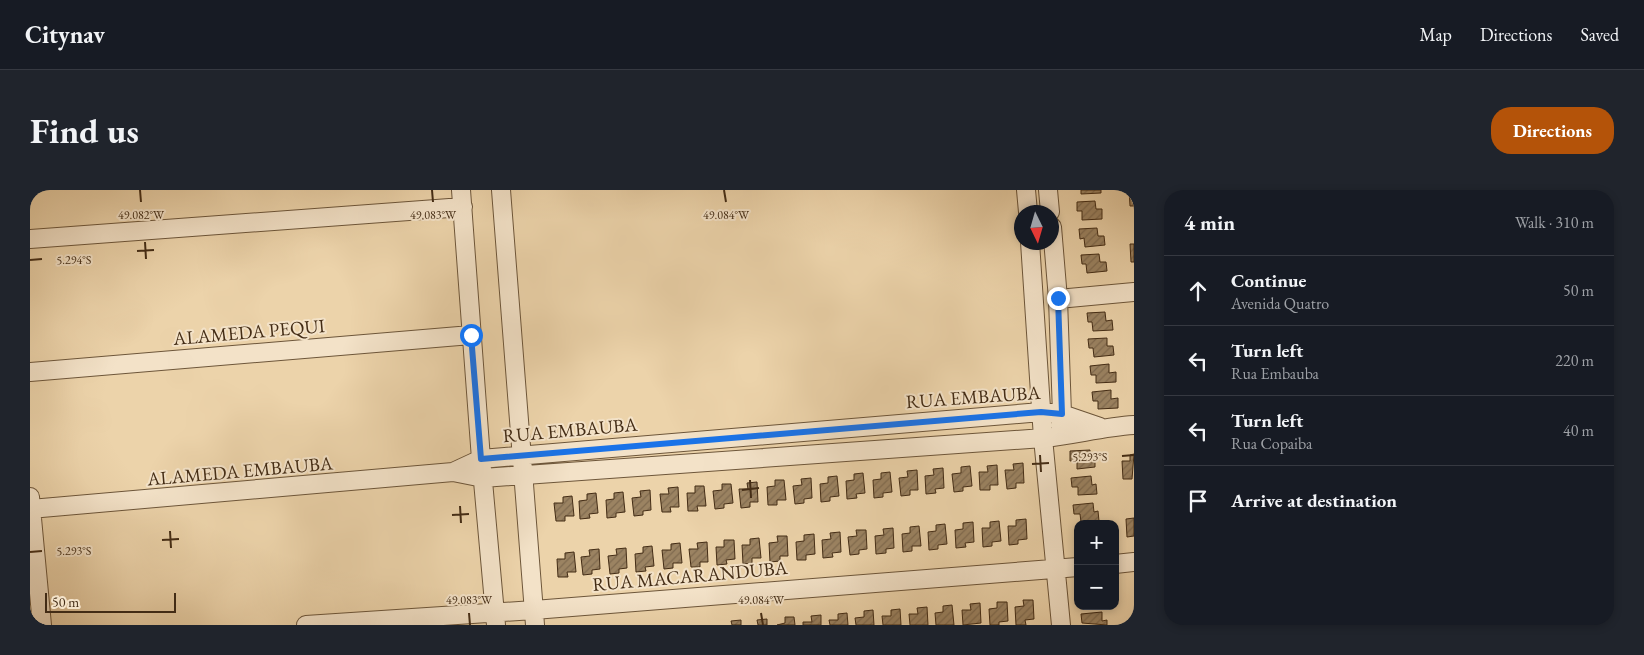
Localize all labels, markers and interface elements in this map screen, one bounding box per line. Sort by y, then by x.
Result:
text: Citynav [25,19,105,50]
text: Map [1420,23,1452,46]
text: Directions [1480,23,1552,46]
text: Saved [1580,23,1619,46]
button: Directions [1491,107,1614,154]
text: Find us [30,108,139,153]
north arrow [1014,205,1059,250]
text: 49.082°W [118,207,165,223]
text: 49.083°W [410,207,457,223]
text: 49.084°W [703,207,750,223]
text: 4 min [1184,209,1235,236]
text: Walk · 310 m [1515,212,1594,233]
text: 5.294°S [57,252,92,268]
text: Continue [1231,268,1306,293]
icon: ahead [1184,277,1212,305]
text: 50 m [1563,280,1594,301]
route end [1047,287,1070,310]
text: Avenida Quatro [1231,293,1329,314]
street label: ALAMEDA PEQUI [171,313,326,351]
route start [460,324,483,347]
text: Turn left [1231,338,1303,363]
icon: left [1184,347,1212,375]
text: 220 m [1555,350,1594,371]
text: Rua Embauba [1231,363,1319,384]
street label: RUA EMBAUBA [905,380,1042,414]
text: Turn left [1231,408,1303,433]
street label: RUA EMBAUBA [502,412,639,448]
icon: left [1184,417,1212,445]
text: 40 m [1563,420,1594,441]
text: Rua Copaiba [1231,433,1312,454]
text: 5.293°S [1073,449,1108,465]
street label: ALAMEDA EMBAUBA [145,450,335,492]
icon: arrive [1184,487,1212,515]
text: Arrive at destination [1231,488,1397,513]
map controls [1074,520,1119,610]
button: + [1074,520,1119,565]
text: 5.293°S [57,543,92,559]
street label: RUA MACARANDUBA [591,555,790,597]
button: − [1074,565,1119,610]
scale bar [45,590,176,613]
text: 49.083°W [446,592,493,608]
text: 49.084°W [738,592,785,608]
text: 50 m [52,593,79,611]

